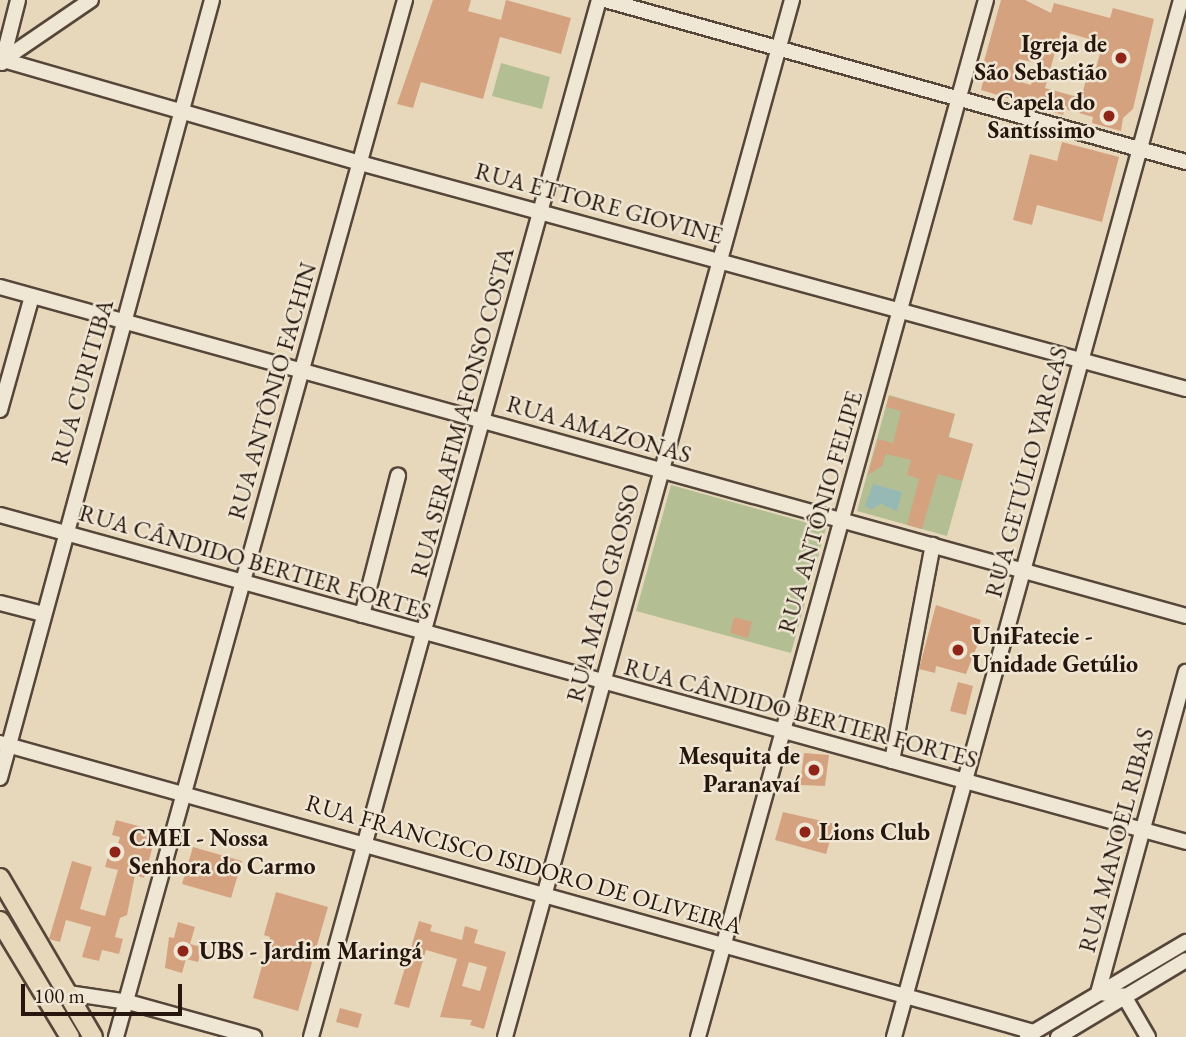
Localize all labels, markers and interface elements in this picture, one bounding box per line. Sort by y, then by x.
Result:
place label: Igreja de São Sebastião [974,30,1107,86]
marker: Igreja de São Sebastião [1113,50,1129,66]
place label: Capela do Santíssimo [988,88,1095,144]
marker: Capela do Santíssimo [1101,108,1117,124]
street label: RUA ETTORE GIOVINE [472,156,726,250]
street label: RUA SERAFIM AFONSO COSTA [404,244,520,580]
street label: RUA ANTÔNIO FACHIN [221,259,323,523]
street label: RUA CURITIBA [45,296,119,468]
street label: RUA GETÚLIO VARGAS [979,344,1073,600]
street label: RUA ANTÔNIO FELIPE [772,387,868,637]
street label: RUA AMAZONAS [503,389,695,469]
street label: RUA MATO GROSSO [560,481,646,705]
street label: RUA CÂNDIDO BERTIER FORTES [76,498,434,626]
place label: UniFatecie - Unidade Getúlio [972,622,1138,678]
marker: UniFatecie - Unidade Getúlio [950,642,966,658]
street label: RUA CÂNDIDO BERTIER FORTES [621,652,981,774]
street label: RUA MANOEL RIBAS [1072,725,1160,955]
place label: Mesquita de Paranavaí [679,742,800,798]
marker: Mesquita de Paranavaí [806,762,822,778]
street label: RUA FRANCISCO ISIDORO DE OLIVEIRA [303,788,745,940]
place label: Lions Club [819,818,930,846]
place label: CMEI - Nossa Senhora do Carmo [129,824,316,880]
marker: Lions Club [797,824,813,840]
marker: CMEI - Nossa Senhora do Carmo [107,844,123,860]
place label: UBS - Jardim Maringá [199,937,422,965]
marker: UBS - Jardim Maringá [173,941,193,961]
scale bar [24,970,186,1014]
text: 100 m [34,982,85,1009]

